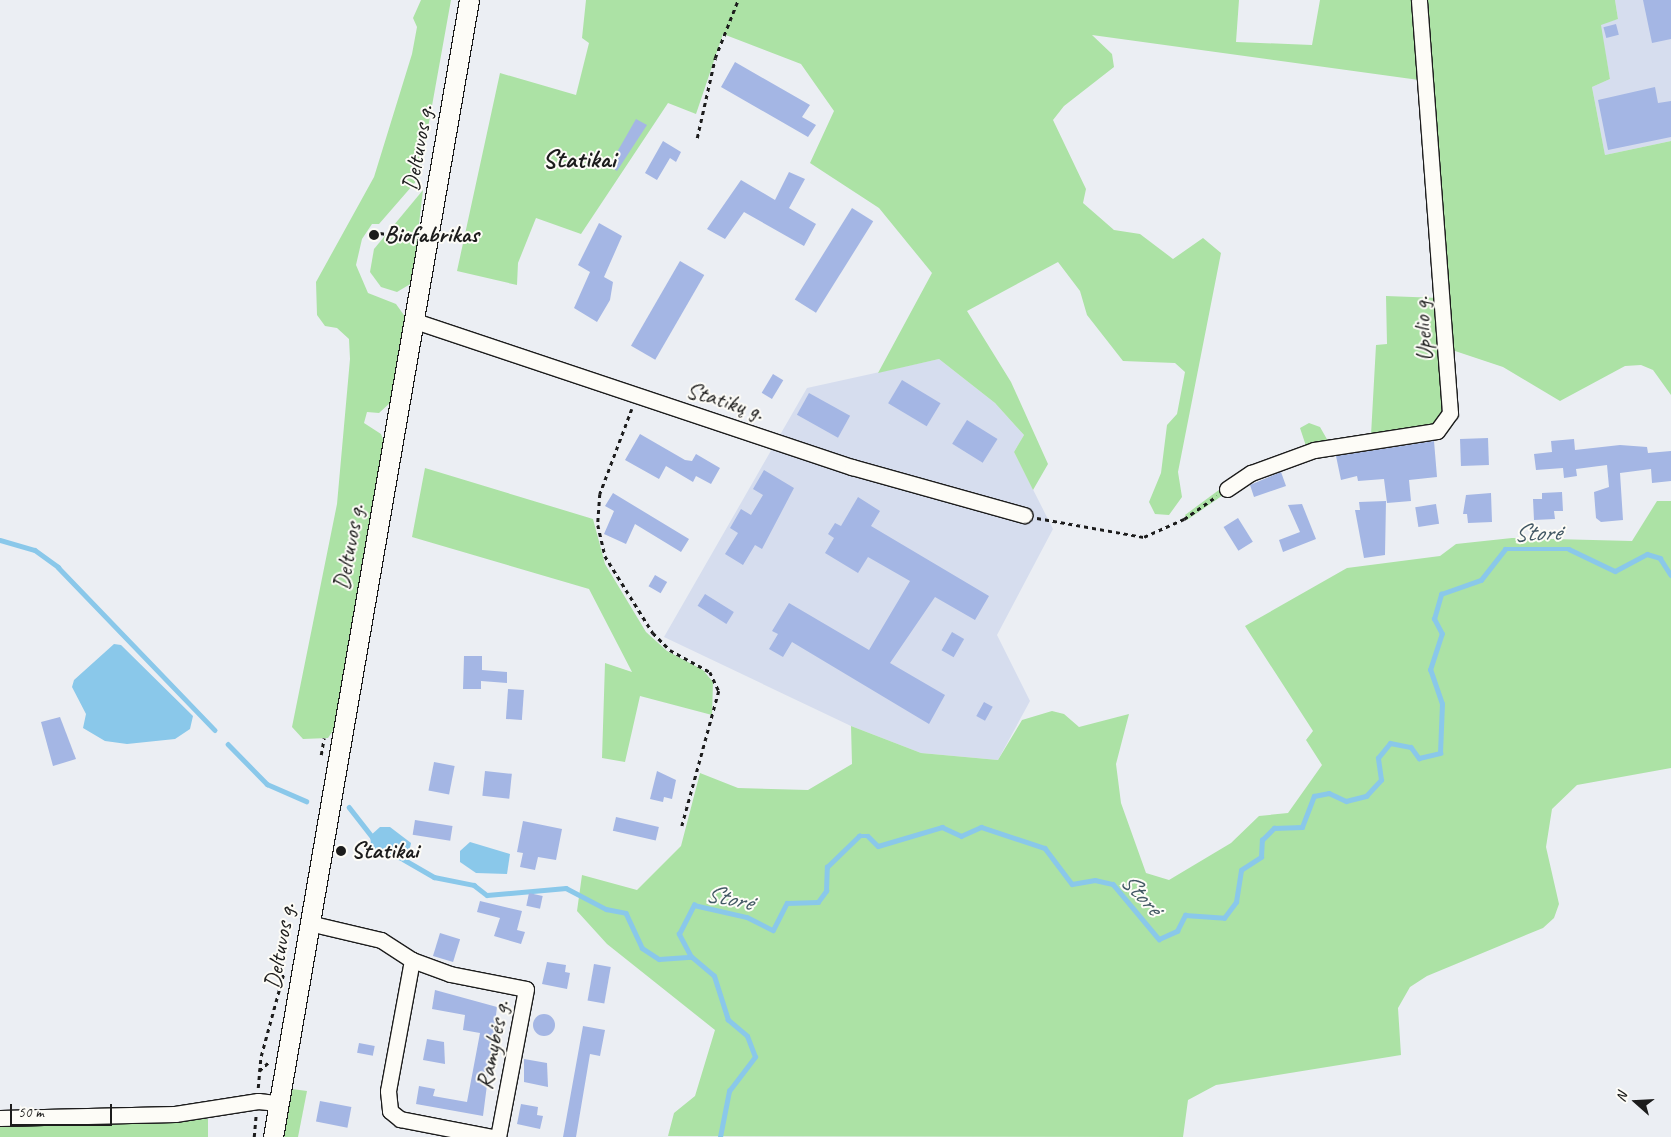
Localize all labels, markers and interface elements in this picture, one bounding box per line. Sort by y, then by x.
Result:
street label: Deltuvos g. [396,103,440,193]
district label: Statikai [542,143,616,175]
place label: Biofabrikas [384,221,479,249]
marker: Biofabrikas [368,229,380,241]
street label: Upelio g. [1406,296,1440,362]
street label: Statikų g. [683,375,767,427]
street label: Deltuvos g. [327,502,371,592]
water label: Storė [1513,518,1561,548]
place label: Statikai [351,837,418,865]
marker: Statikai [335,845,347,857]
water label: Storė [1114,867,1168,921]
water label: Storė [703,878,755,918]
street label: Deltuvos g. [258,901,302,991]
street label: Ramybės g. [470,998,516,1092]
north arrow [1611,1077,1661,1127]
text: N [1612,1090,1631,1104]
scale bar [12,1094,115,1126]
text: 50 m [18,1103,44,1122]

